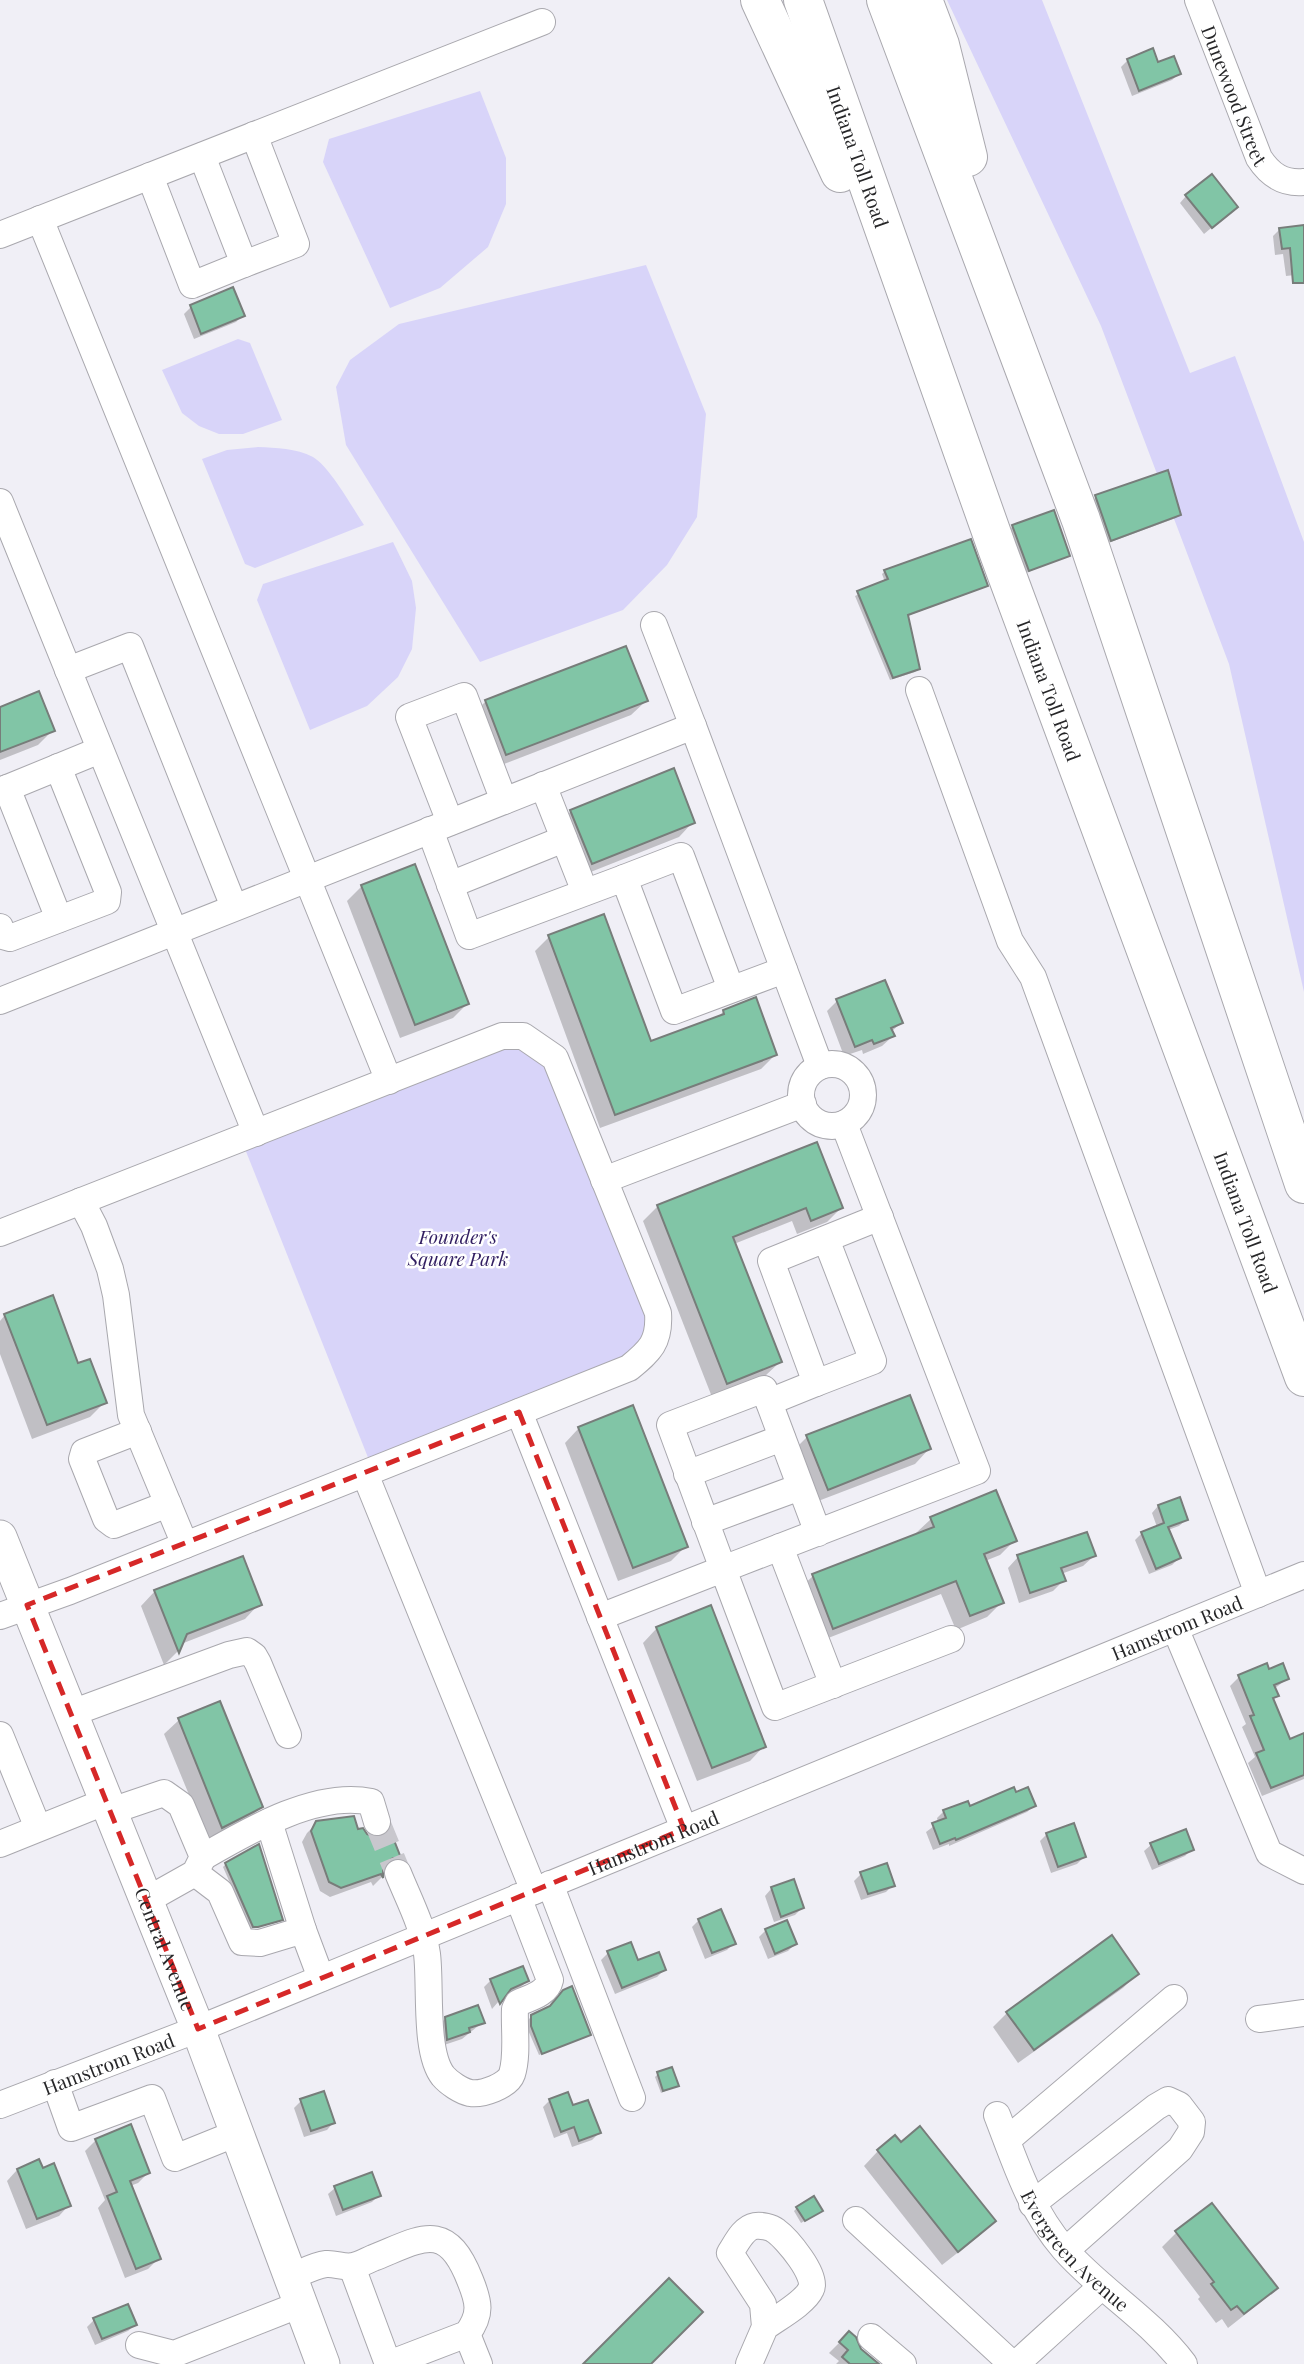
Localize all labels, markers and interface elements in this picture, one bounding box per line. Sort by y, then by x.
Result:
street label: Dunewood Street [1196,22,1274,171]
street label: Indiana Toll Road [821,82,895,231]
street label: Indiana Toll Road [1012,616,1088,765]
street label: Indiana Toll Road [1209,1148,1285,1296]
park label: Founder's Square Park [407,1223,508,1271]
street label: Hamstrom Road [1107,1589,1246,1666]
street label: Hamstrom Road [584,1804,722,1881]
street label: Central Avenue [129,1883,202,2015]
street label: Hamstrom Road [39,2026,178,2101]
street label: Evergreen Avenue [1016,2185,1135,2317]

